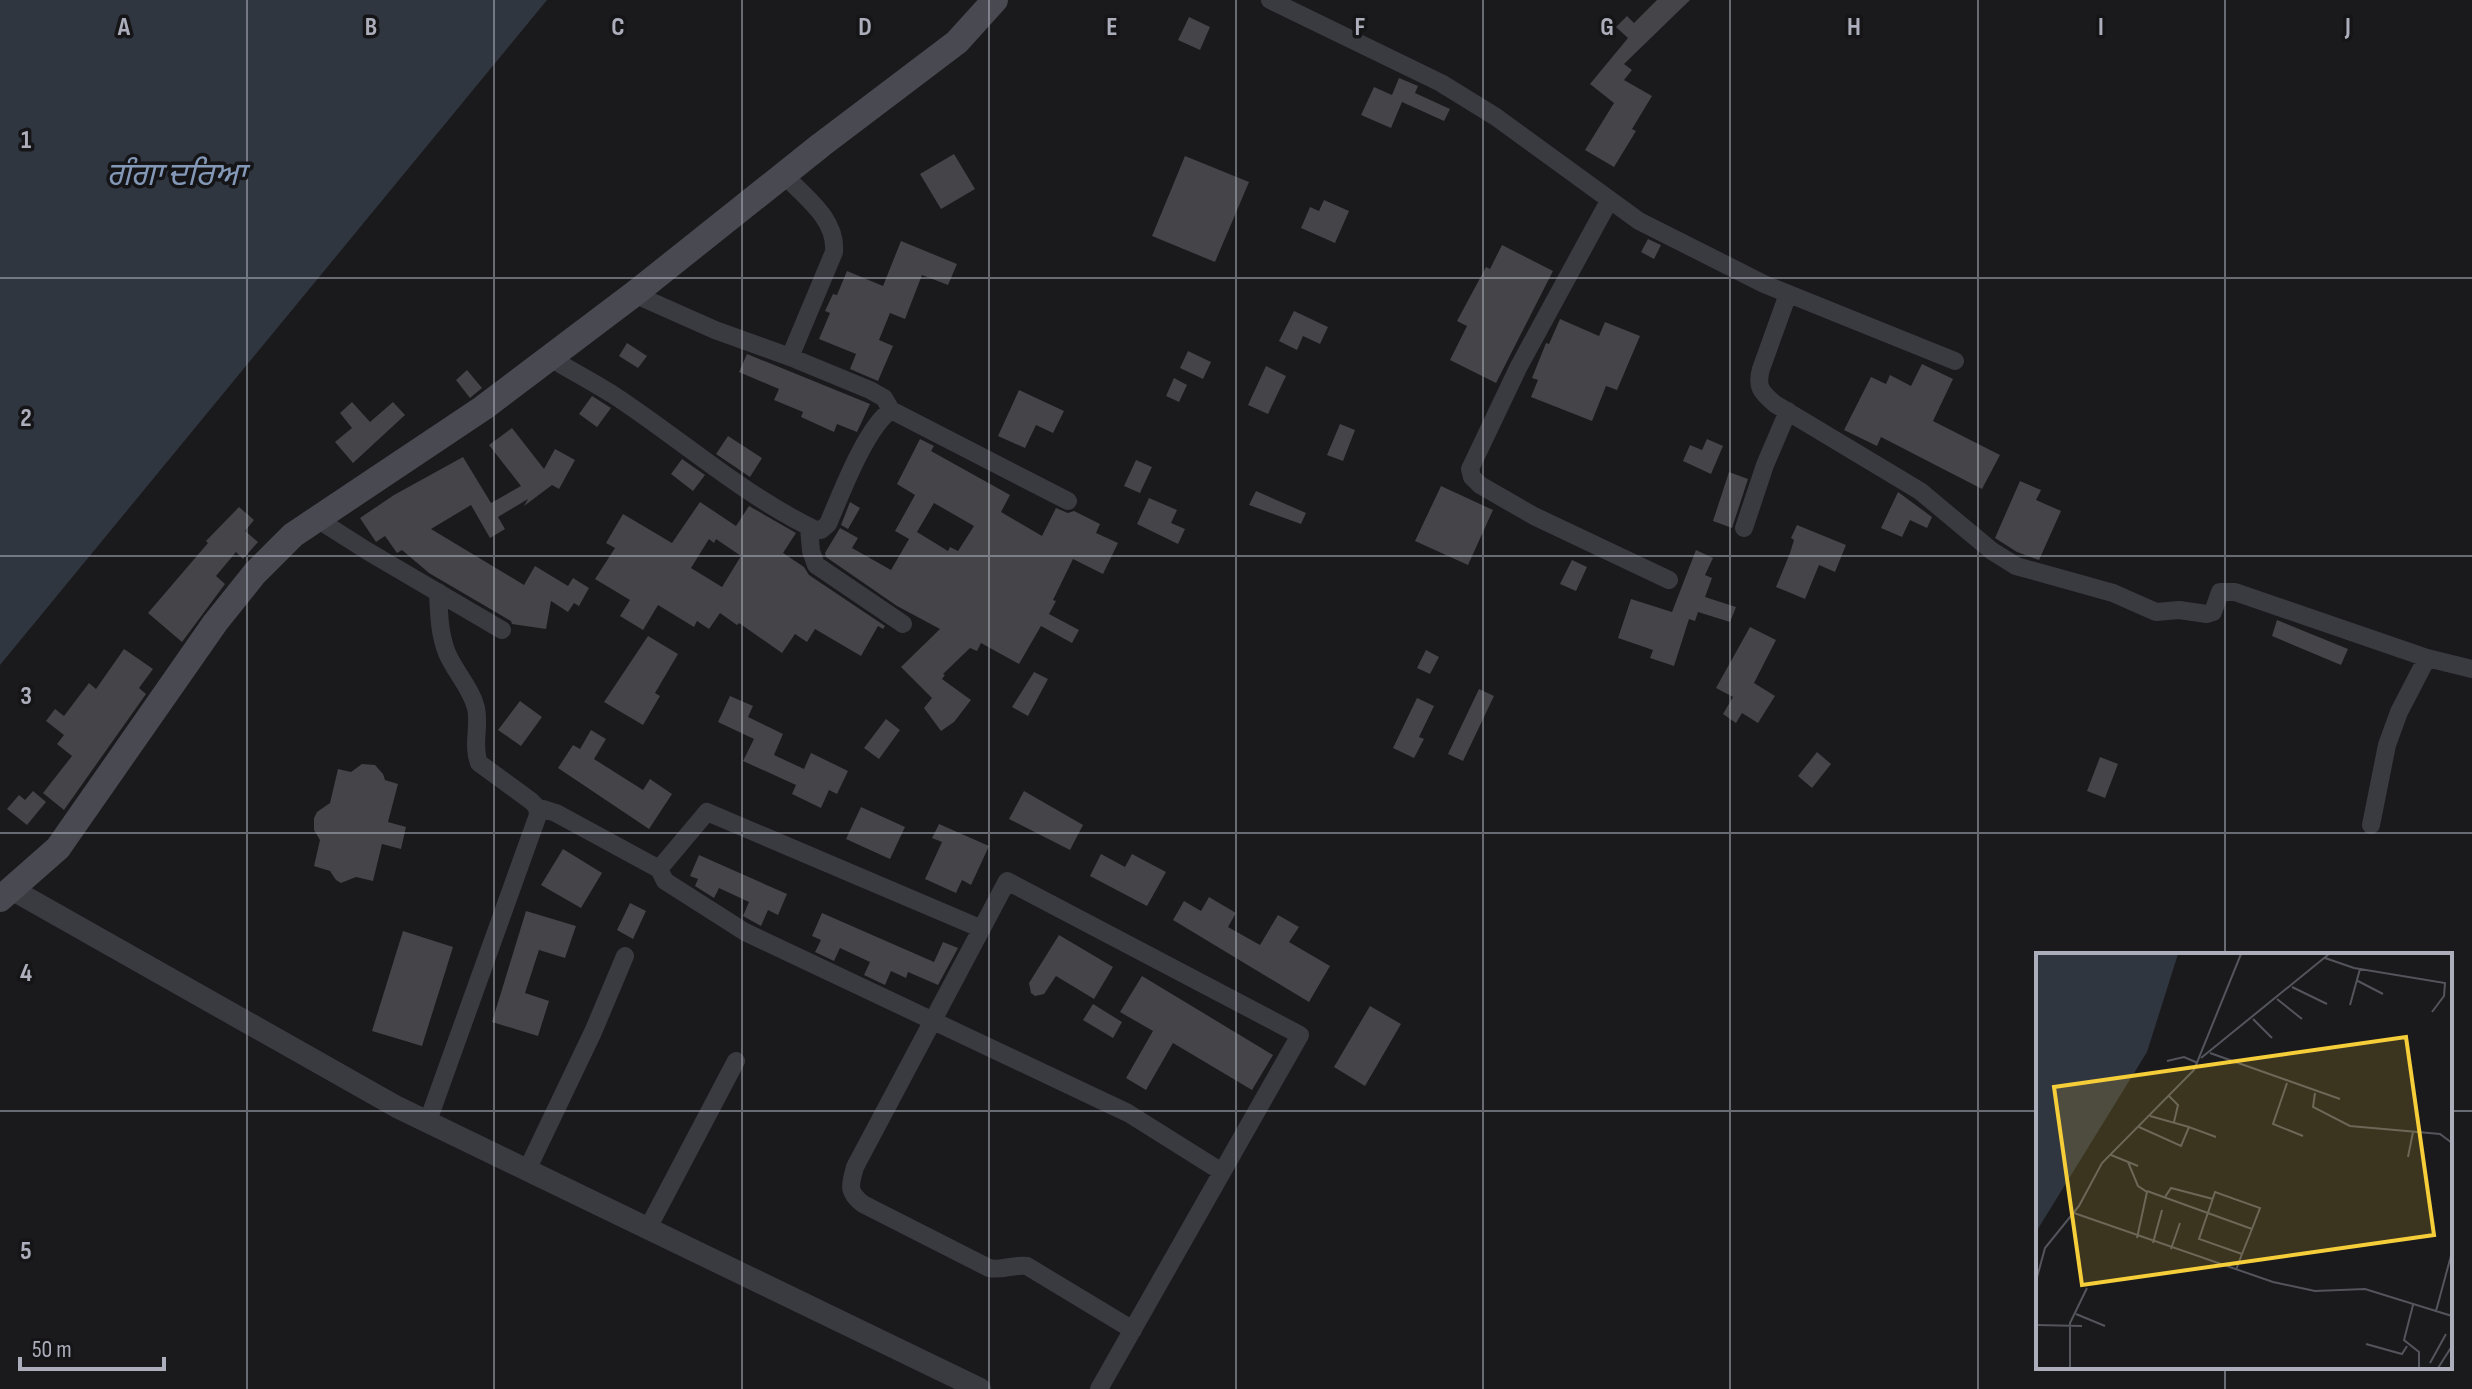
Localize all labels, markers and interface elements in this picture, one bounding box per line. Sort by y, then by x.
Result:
text: A [117,12,131,43]
text: B [365,12,377,43]
text: C [611,12,625,43]
text: D [858,12,872,43]
text: E [1106,12,1118,43]
text: F [1355,12,1366,43]
text: G [1600,12,1614,43]
text: H [1847,12,1861,43]
text: I [2098,12,2104,43]
text: J [2344,12,2351,43]
text: 1 [21,125,31,156]
water label: ਗੰਗਾ ਦਰਿਆ [107,156,251,195]
text: 2 [20,403,32,434]
text: 3 [20,681,32,712]
inset map [2036,953,2452,1369]
text: 4 [20,958,32,989]
text: 5 [20,1236,32,1267]
scale bar [20,1321,164,1371]
text: 50 m [32,1335,72,1364]

